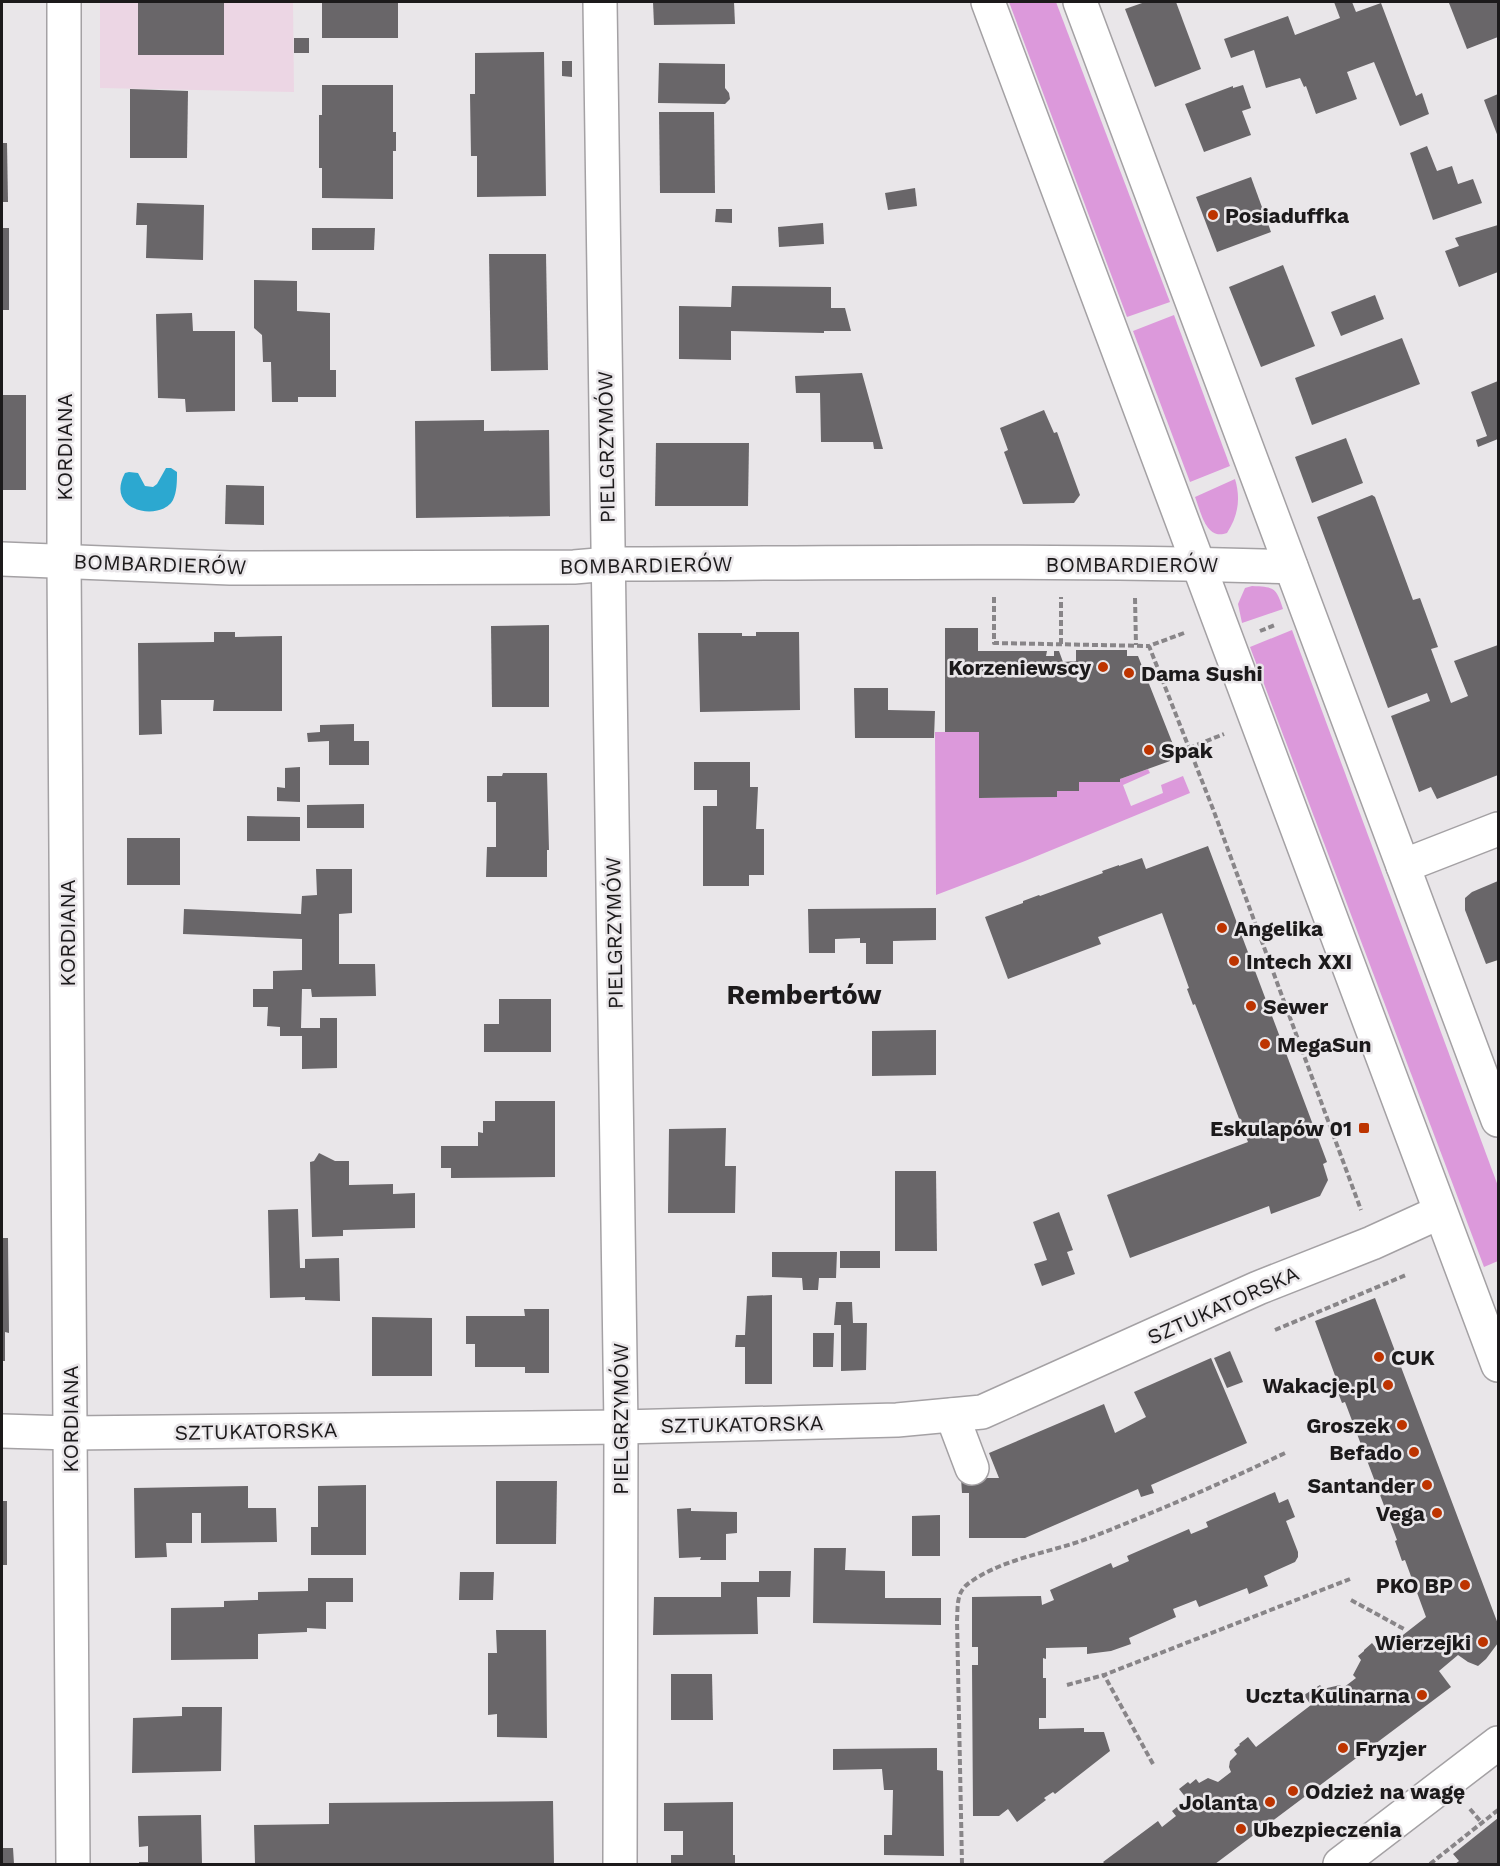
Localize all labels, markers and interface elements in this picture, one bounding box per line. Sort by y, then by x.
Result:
place label: Posiaduffka [1225,203,1350,228]
marker: Posiaduffka [1206,208,1220,222]
street label: PIELGRZYMÓW [592,371,620,523]
street label: KORDIANA [52,393,77,501]
street label: BOMBARDIERÓW [73,548,247,580]
street label: BOMBARDIERÓW [559,551,733,579]
street label: BOMBARDIERÓW [1046,552,1219,577]
place label: Korzeniewscy [948,655,1091,680]
marker: Korzeniewscy [1096,660,1110,674]
place label: Dama Sushi [1141,661,1263,686]
marker: Dama Sushi [1122,666,1136,680]
place label: Spak [1161,738,1214,763]
marker: Spak [1142,743,1156,757]
street label: PIELGRZYMÓW [600,857,628,1009]
street label: KORDIANA [55,879,80,987]
place label: Angelika [1234,916,1324,941]
marker: Angelika [1215,921,1229,935]
place label: Intech XXI [1246,949,1352,974]
marker: Intech XXI [1227,954,1241,968]
district label: Rembertów [726,979,882,1011]
place label: Sewer [1263,994,1328,1019]
marker: Sewer [1244,999,1258,1013]
place label: MegaSun [1277,1032,1372,1057]
marker: MegaSun [1258,1037,1272,1051]
place label: Eskulapów 01 [1210,1116,1352,1141]
marker: Eskulapów 01 [1357,1121,1371,1135]
street label: SZTUKATORSKA [1143,1260,1303,1350]
street label: PIELGRZYMÓW [608,1343,633,1495]
place label: CUK [1391,1345,1435,1370]
marker: CUK [1372,1350,1386,1364]
street label: KORDIANA [58,1365,83,1473]
place label: Wakacje.pl [1262,1373,1376,1398]
marker: Wakacje.pl [1381,1378,1395,1392]
street label: SZTUKATORSKA [660,1410,824,1438]
place label: Groszek [1306,1413,1391,1438]
street label: SZTUKATORSKA [174,1417,338,1445]
marker: Groszek [1395,1418,1409,1432]
place label: Befado [1329,1440,1402,1465]
marker: Befado [1407,1445,1421,1459]
place label: Santander [1308,1473,1415,1498]
marker: Santander [1420,1478,1434,1492]
place label: Vega [1376,1501,1426,1526]
marker: Vega [1430,1506,1444,1520]
place label: PKO BP [1376,1573,1453,1598]
marker: PKO BP [1458,1578,1472,1592]
place label: Wierzejki [1375,1630,1471,1655]
marker: Wierzejki [1476,1635,1490,1649]
place label: Uczta Kulinarna [1245,1683,1411,1708]
marker: Uczta Kulinarna [1415,1688,1429,1702]
place label: Fryzjer [1355,1736,1427,1761]
marker: Fryzjer [1336,1741,1350,1755]
place label: Odzież na wagę [1305,1779,1465,1804]
marker: Odzież na wagę [1286,1784,1300,1798]
place label: Jolanta [1179,1790,1259,1815]
marker: Jolanta [1263,1795,1277,1809]
place label: Ubezpieczenia [1253,1817,1402,1842]
marker: Ubezpieczenia [1234,1822,1248,1836]

